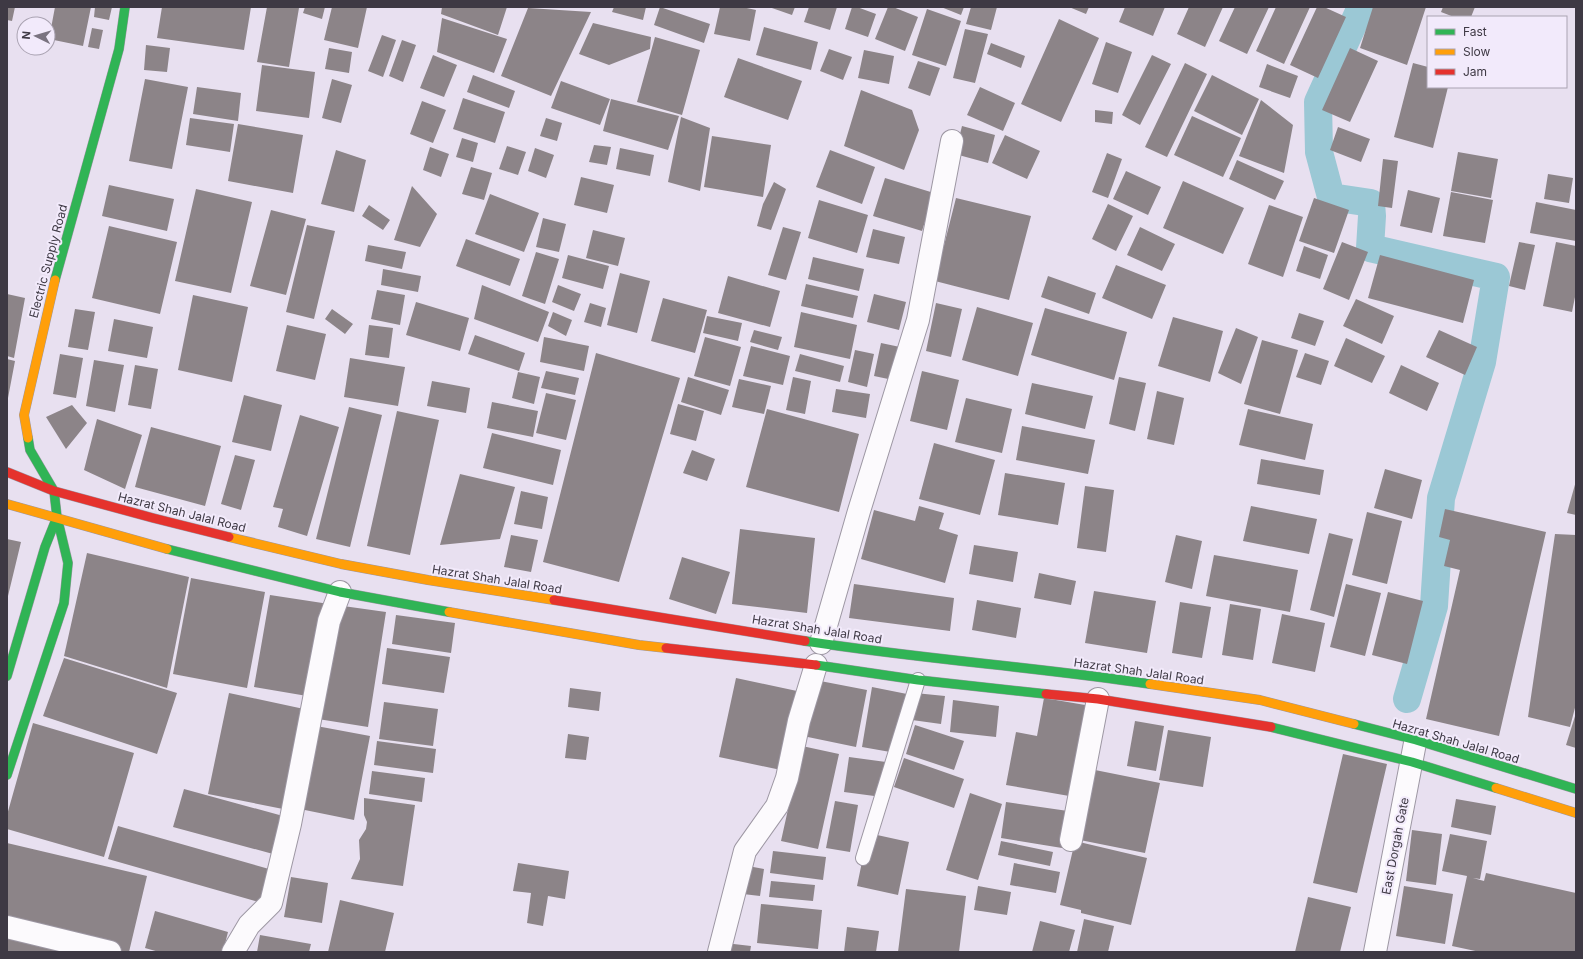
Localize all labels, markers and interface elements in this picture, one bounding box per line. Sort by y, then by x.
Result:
north arrow [16,16,56,56]
legend [1427,16,1567,88]
text: Fast [1463,24,1487,39]
text: N [19,30,33,40]
text: Slow [1463,44,1491,59]
text: Jam [1463,64,1487,79]
street label: Electric Supply Road [26,202,70,320]
street label: Hazrat Shah Jalal Road [116,489,248,535]
street label: Hazrat Shah Jalal Road [431,561,563,597]
street label: Hazrat Shah Jalal Road [751,611,883,647]
street label: Hazrat Shah Jalal Road [1073,654,1205,688]
street label: Hazrat Shah Jalal Road [1391,716,1521,766]
street label: East Dorgah Gate [1378,796,1412,896]

